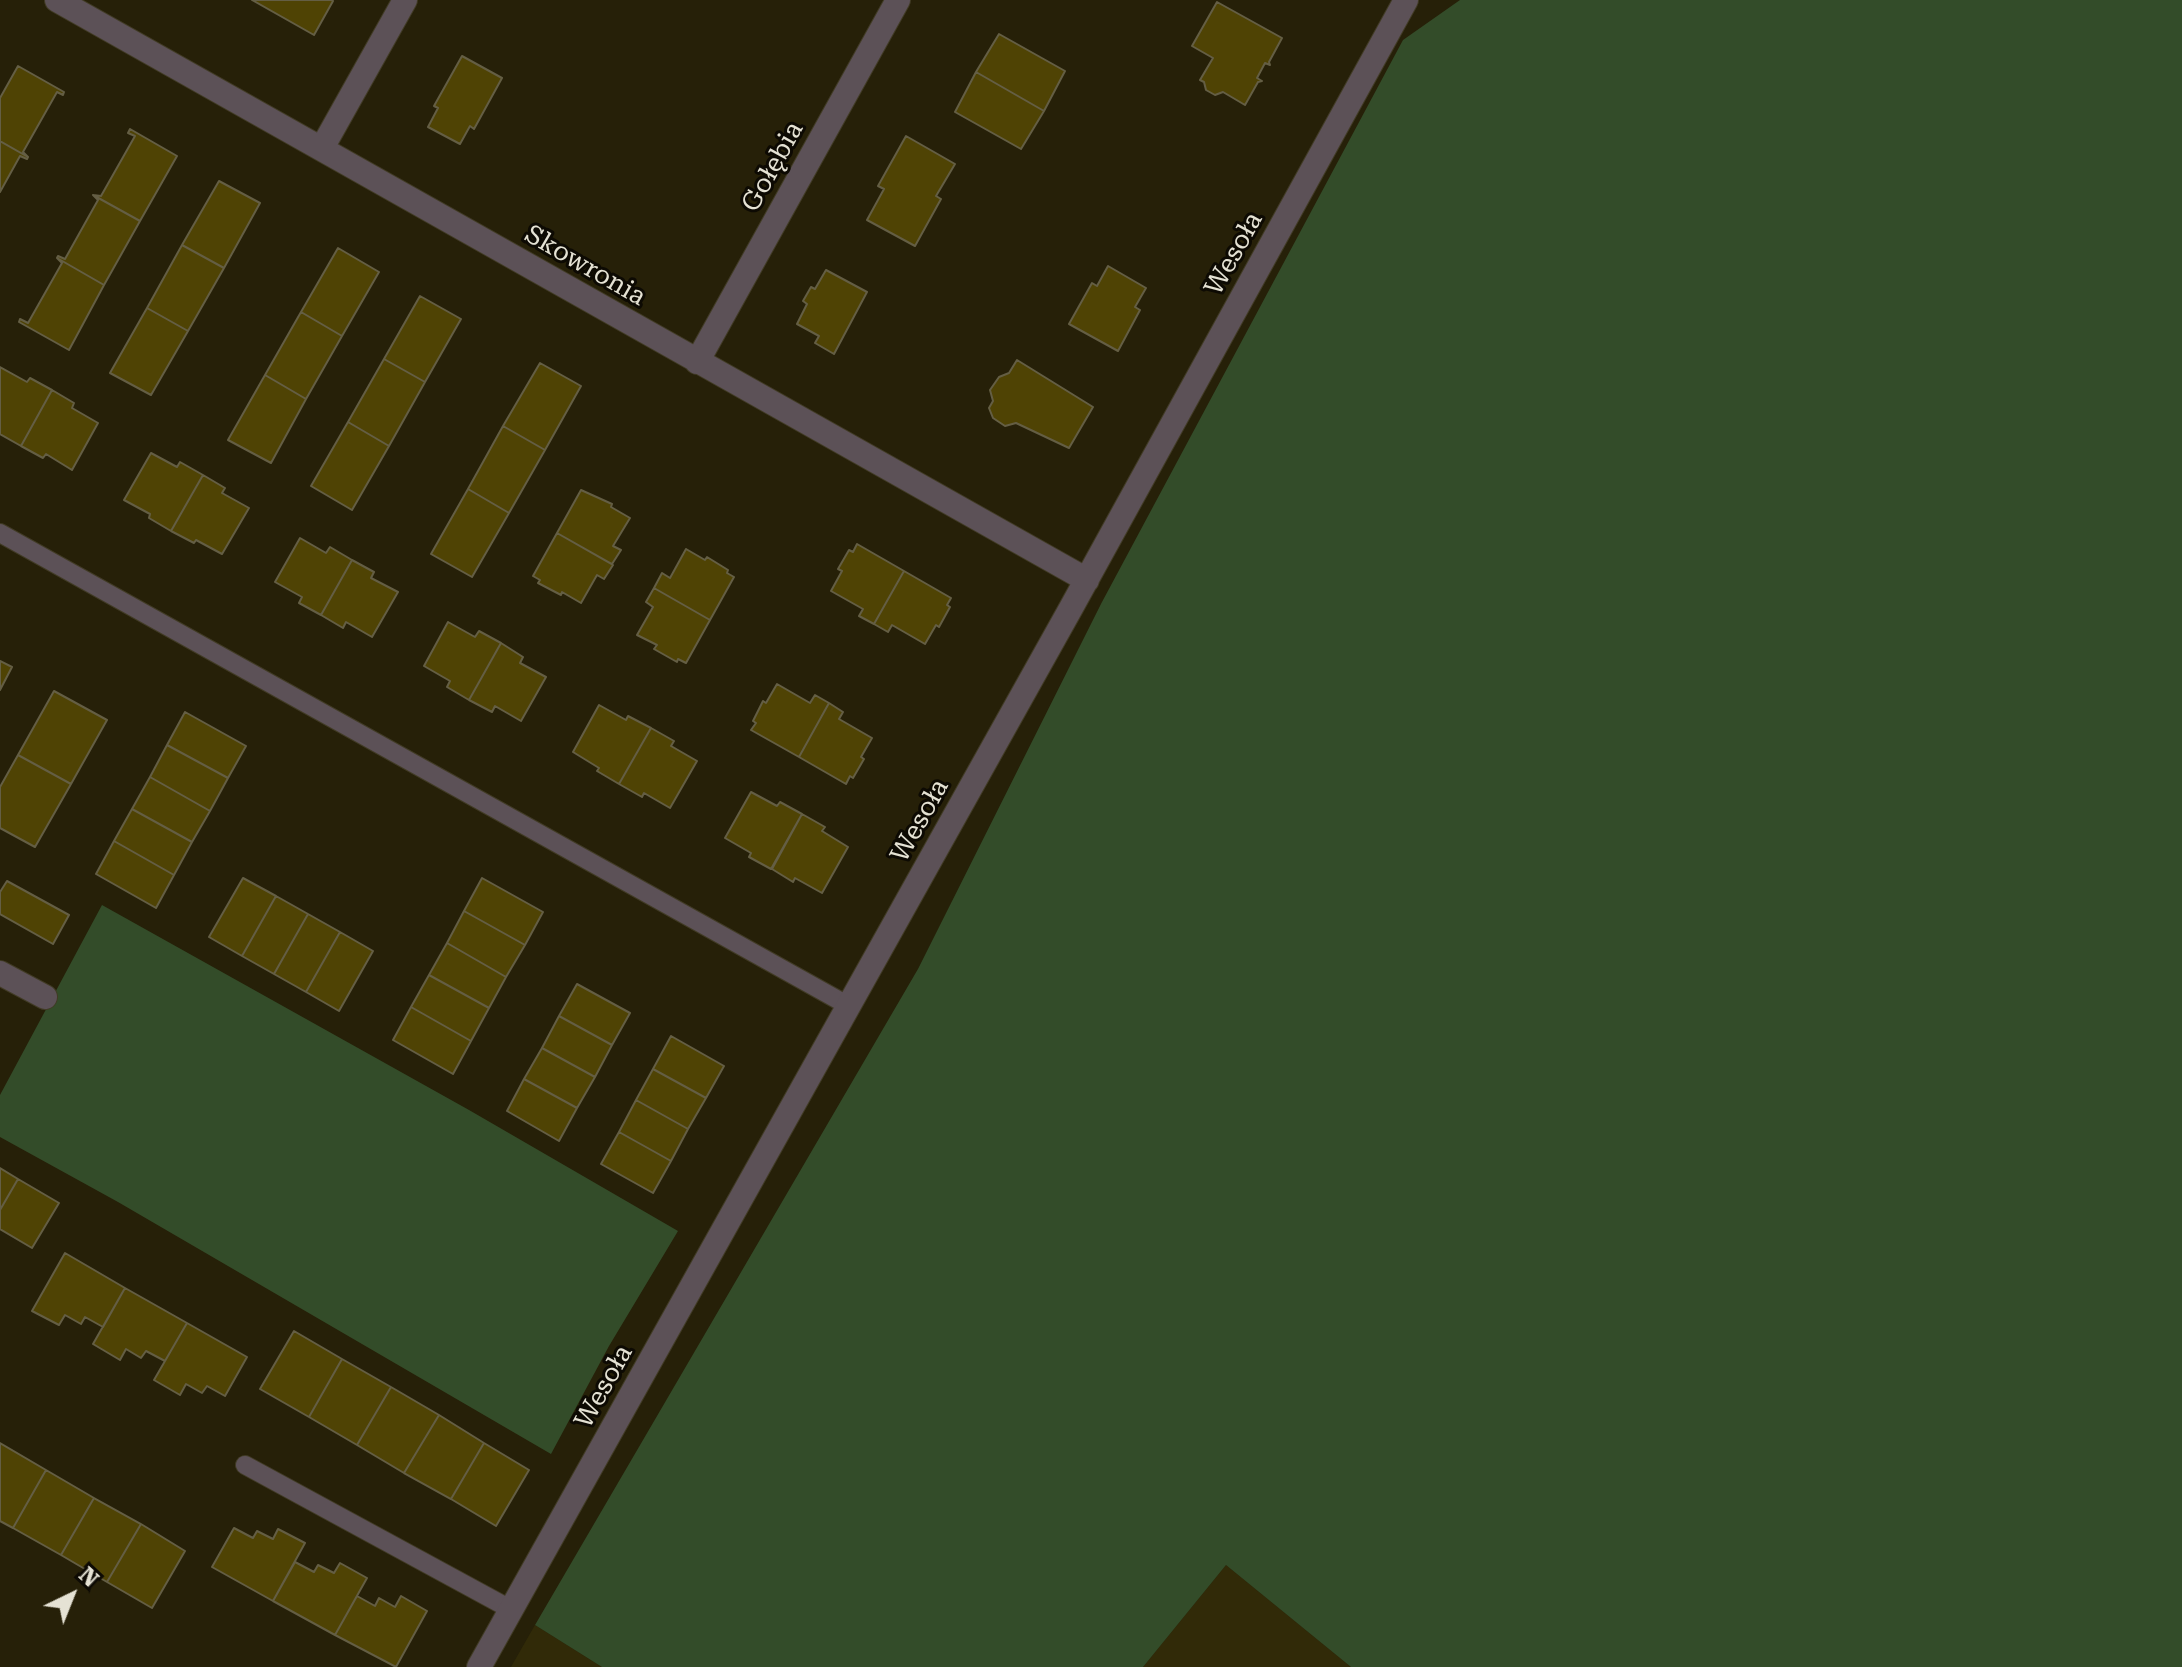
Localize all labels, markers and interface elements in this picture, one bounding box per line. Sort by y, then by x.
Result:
street label: Gołębia [736,117,810,217]
street label: Wesoła [1199,207,1269,301]
street label: Skowronia [519,219,651,313]
street label: Wesoła [885,774,955,868]
street label: Wesoła [569,1340,639,1434]
north arrow [32,1555,112,1635]
text: N [74,1562,103,1592]

